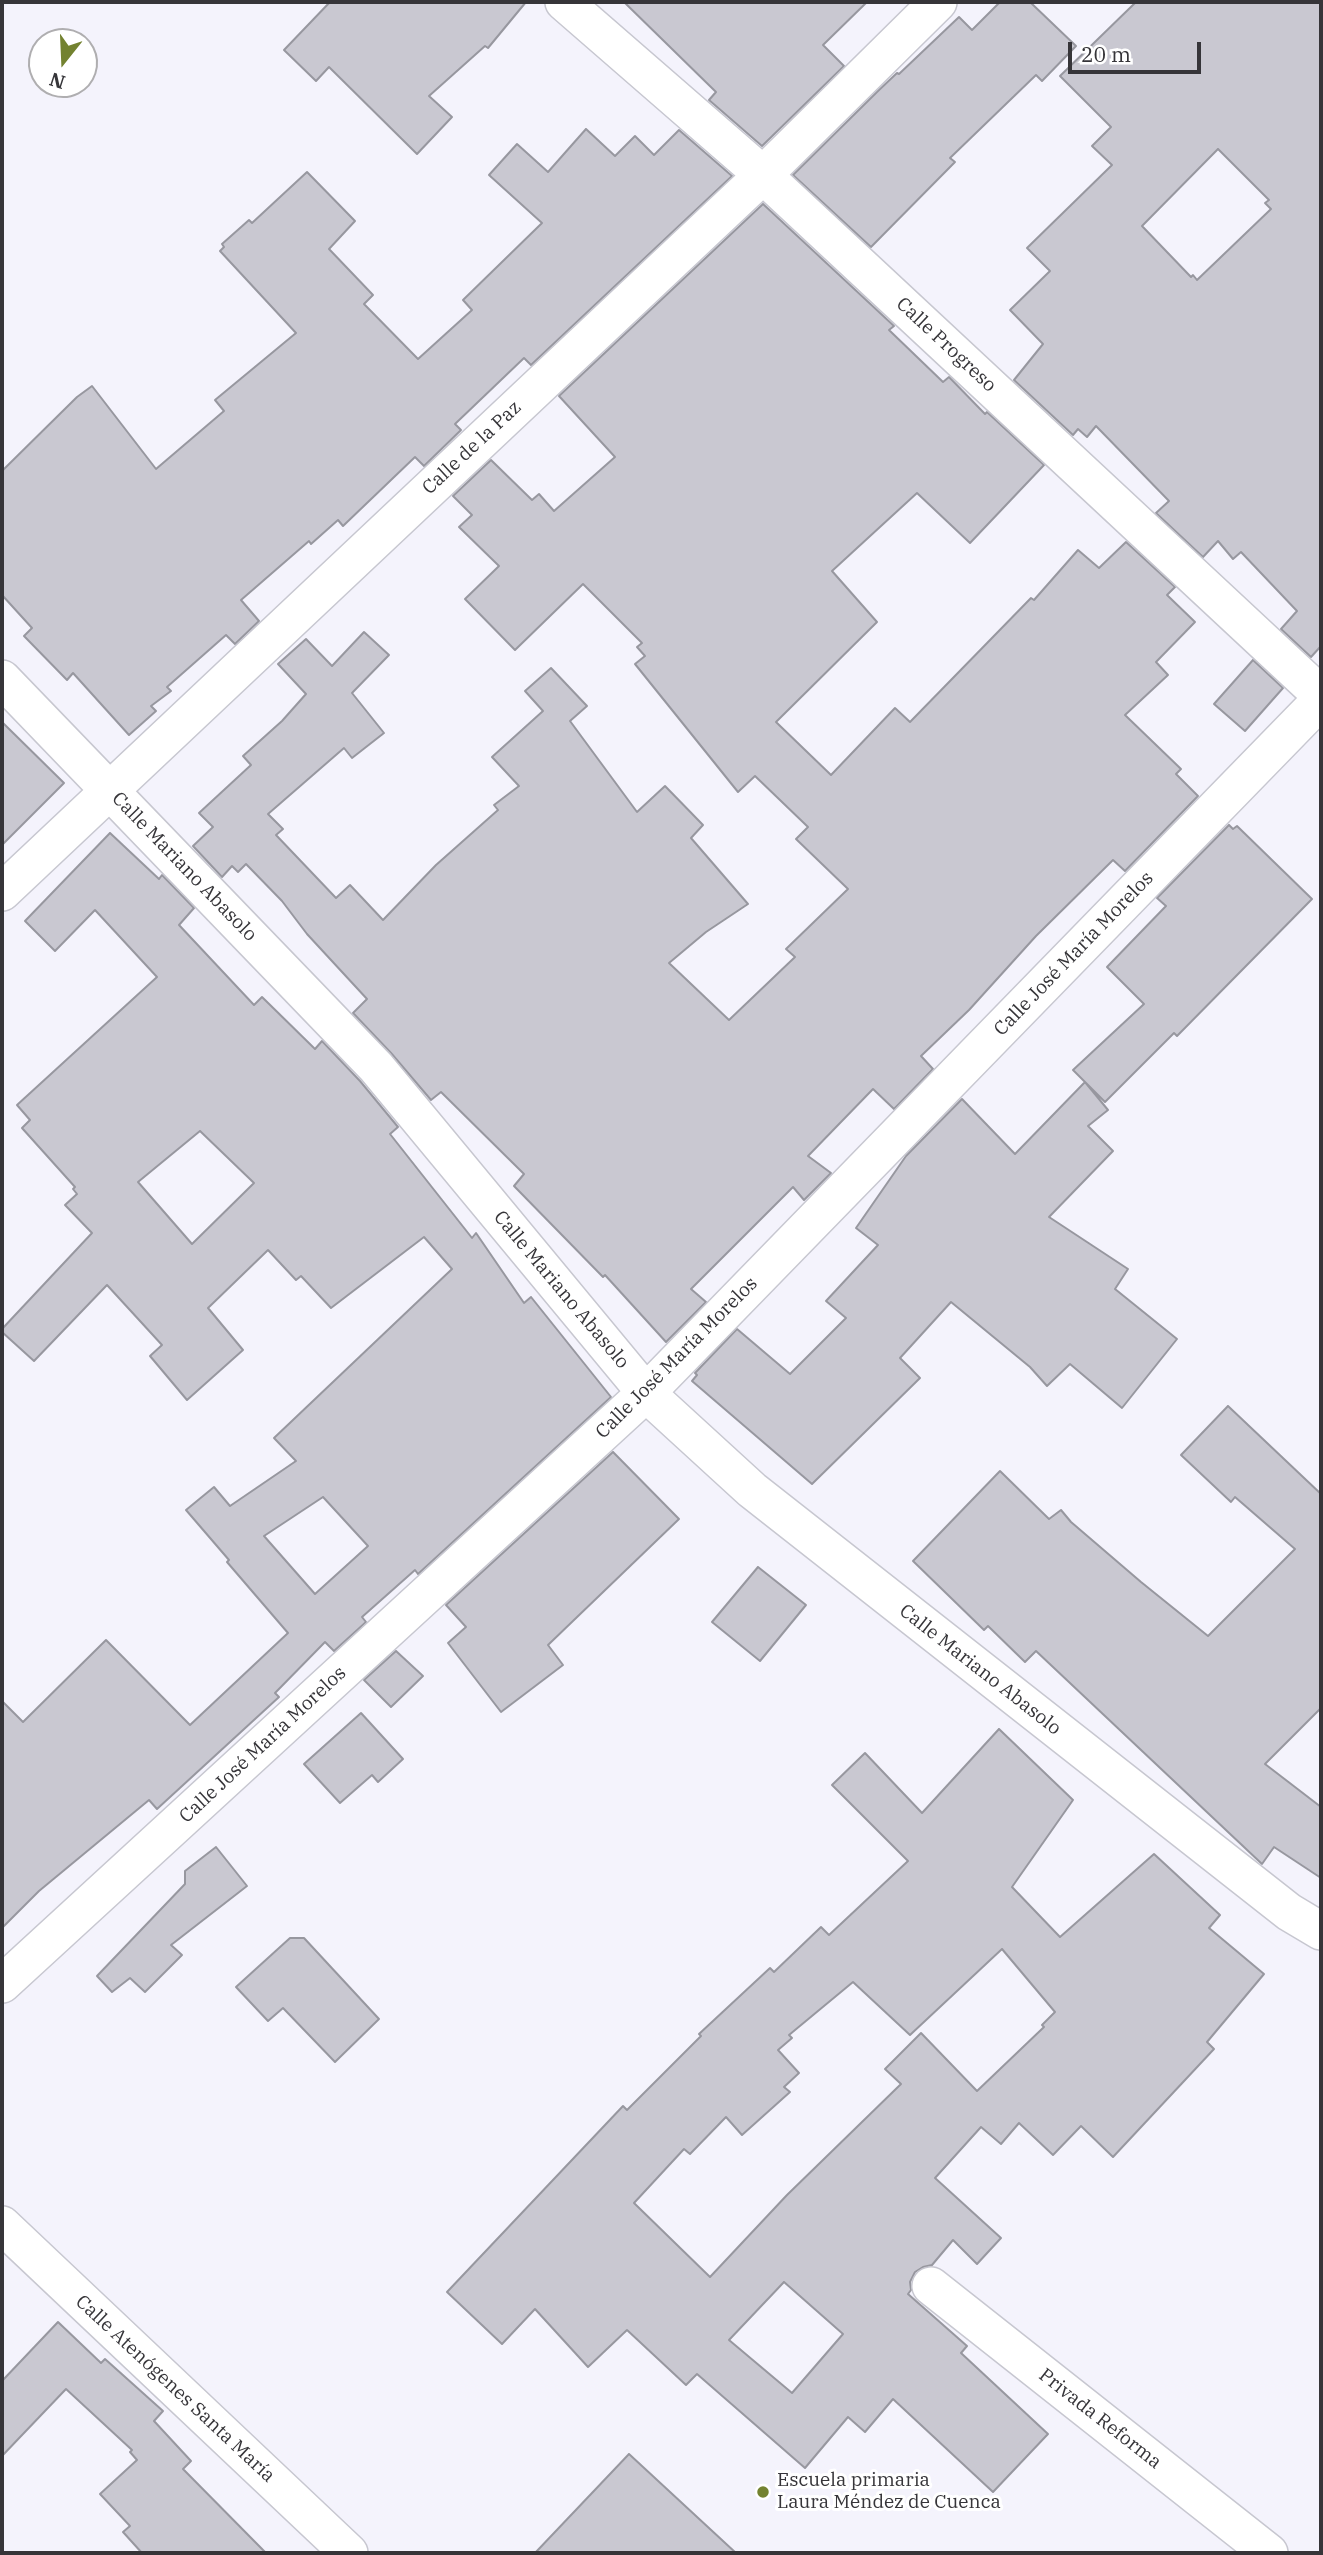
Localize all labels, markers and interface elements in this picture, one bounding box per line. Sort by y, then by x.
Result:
north arrow [28,28,98,98]
scale bar [1071,28,1204,72]
text: 20 m [1081,40,1131,68]
text: N [46,67,68,95]
street label: Calle Progreso [891,293,1001,397]
street label: Calle de la Paz [418,396,526,500]
street label: Calle Mariano Abasolo [107,788,261,946]
street label: Calle José María Morelos [990,867,1158,1041]
street label: Calle Mariano Abasolo [488,1207,634,1373]
street label: Calle José María Morelos [591,1272,763,1444]
street label: Calle Mariano Abasolo [895,1600,1065,1740]
street label: Calle José María Morelos [175,1662,351,1828]
street label: Calle Atenógenes Santa María [71,2291,279,2487]
street label: Privada Reforma [1034,2364,1166,2474]
place label: Escuela primaria Laura Méndez de Cuenca [777,2470,1001,2514]
marker: Escuela primaria Laura Méndez de Cuenca [755,2484,771,2500]

